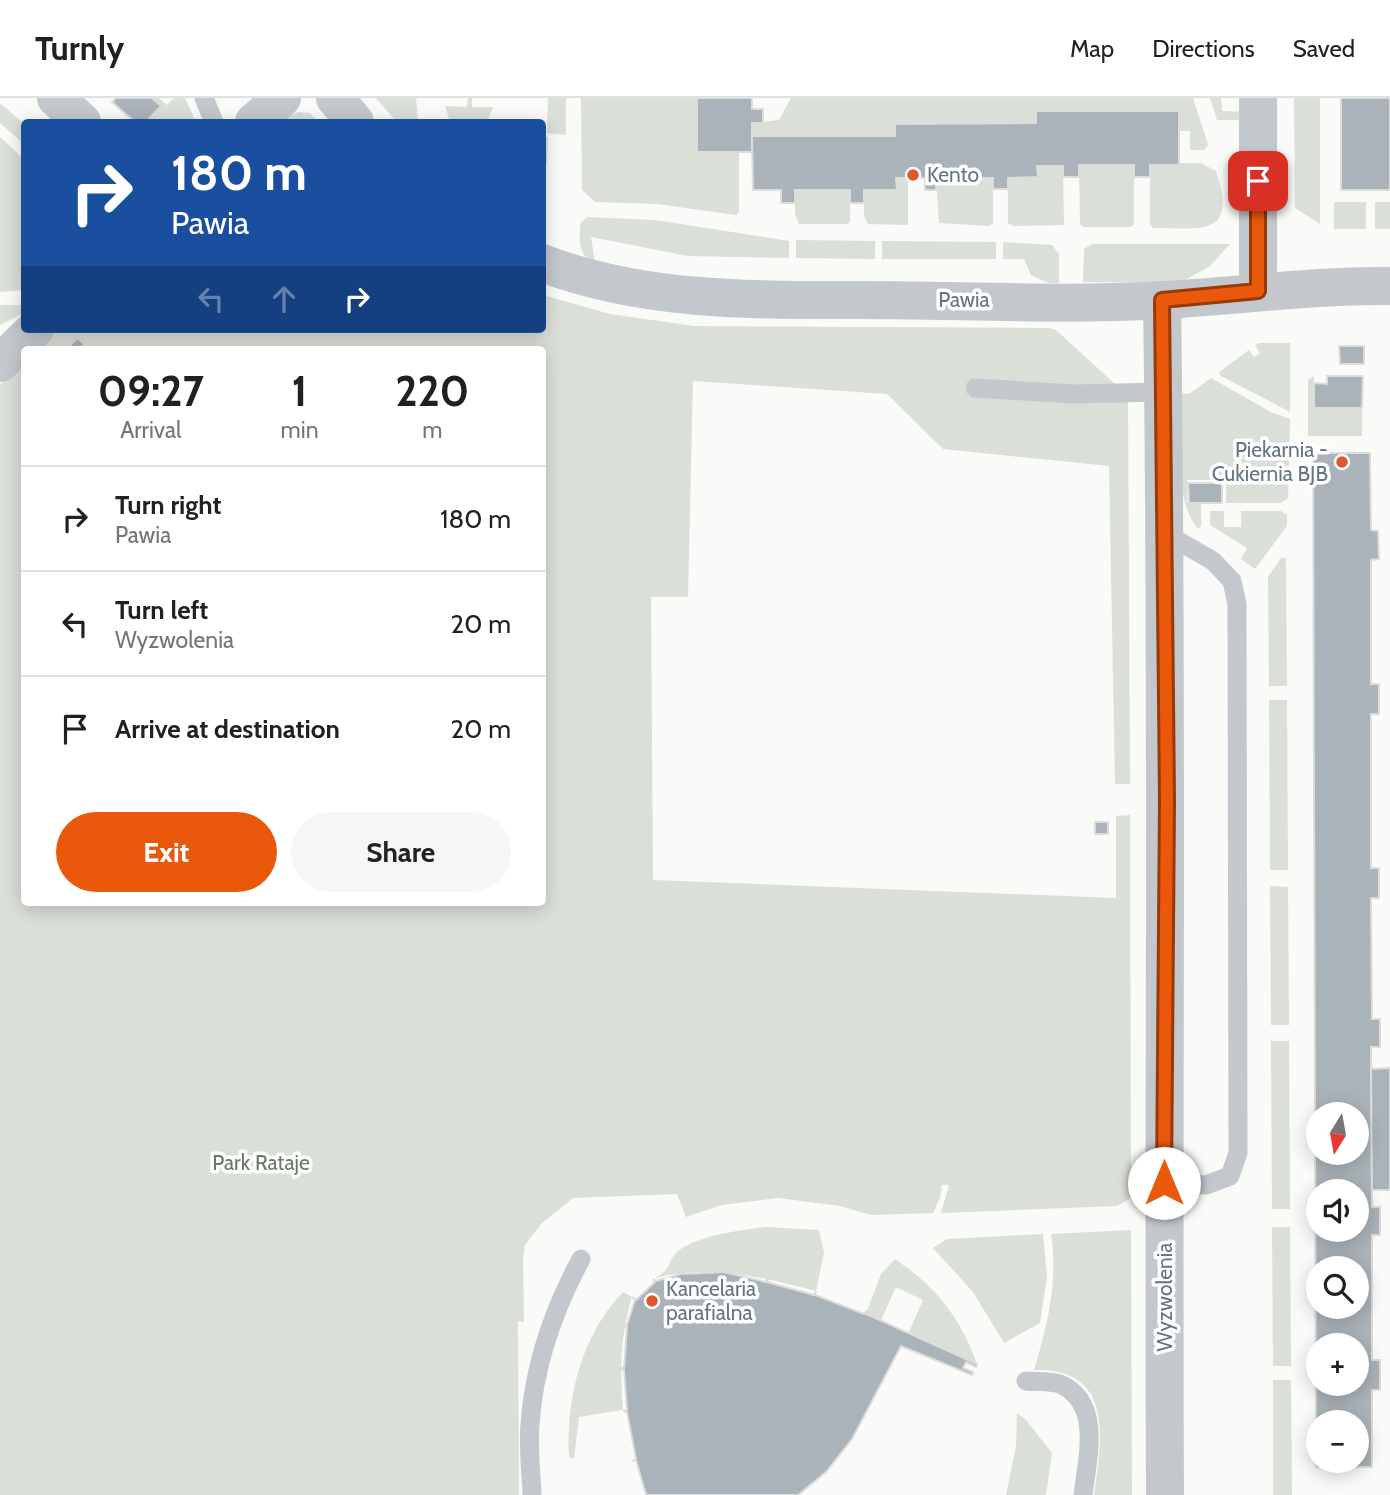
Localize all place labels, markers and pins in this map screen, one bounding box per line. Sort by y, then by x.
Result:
pin [1228,151,1288,211]
place label: Kento [927,162,979,187]
marker: Kento [905,167,921,183]
place label: Piekarnia - Cukiernia BJB [1212,437,1328,486]
marker: Piekarnia - Cukiernia BJB [1334,454,1350,470]
place label: Kancelaria parafialna [666,1276,756,1325]
marker: Kancelaria parafialna [644,1293,660,1309]

